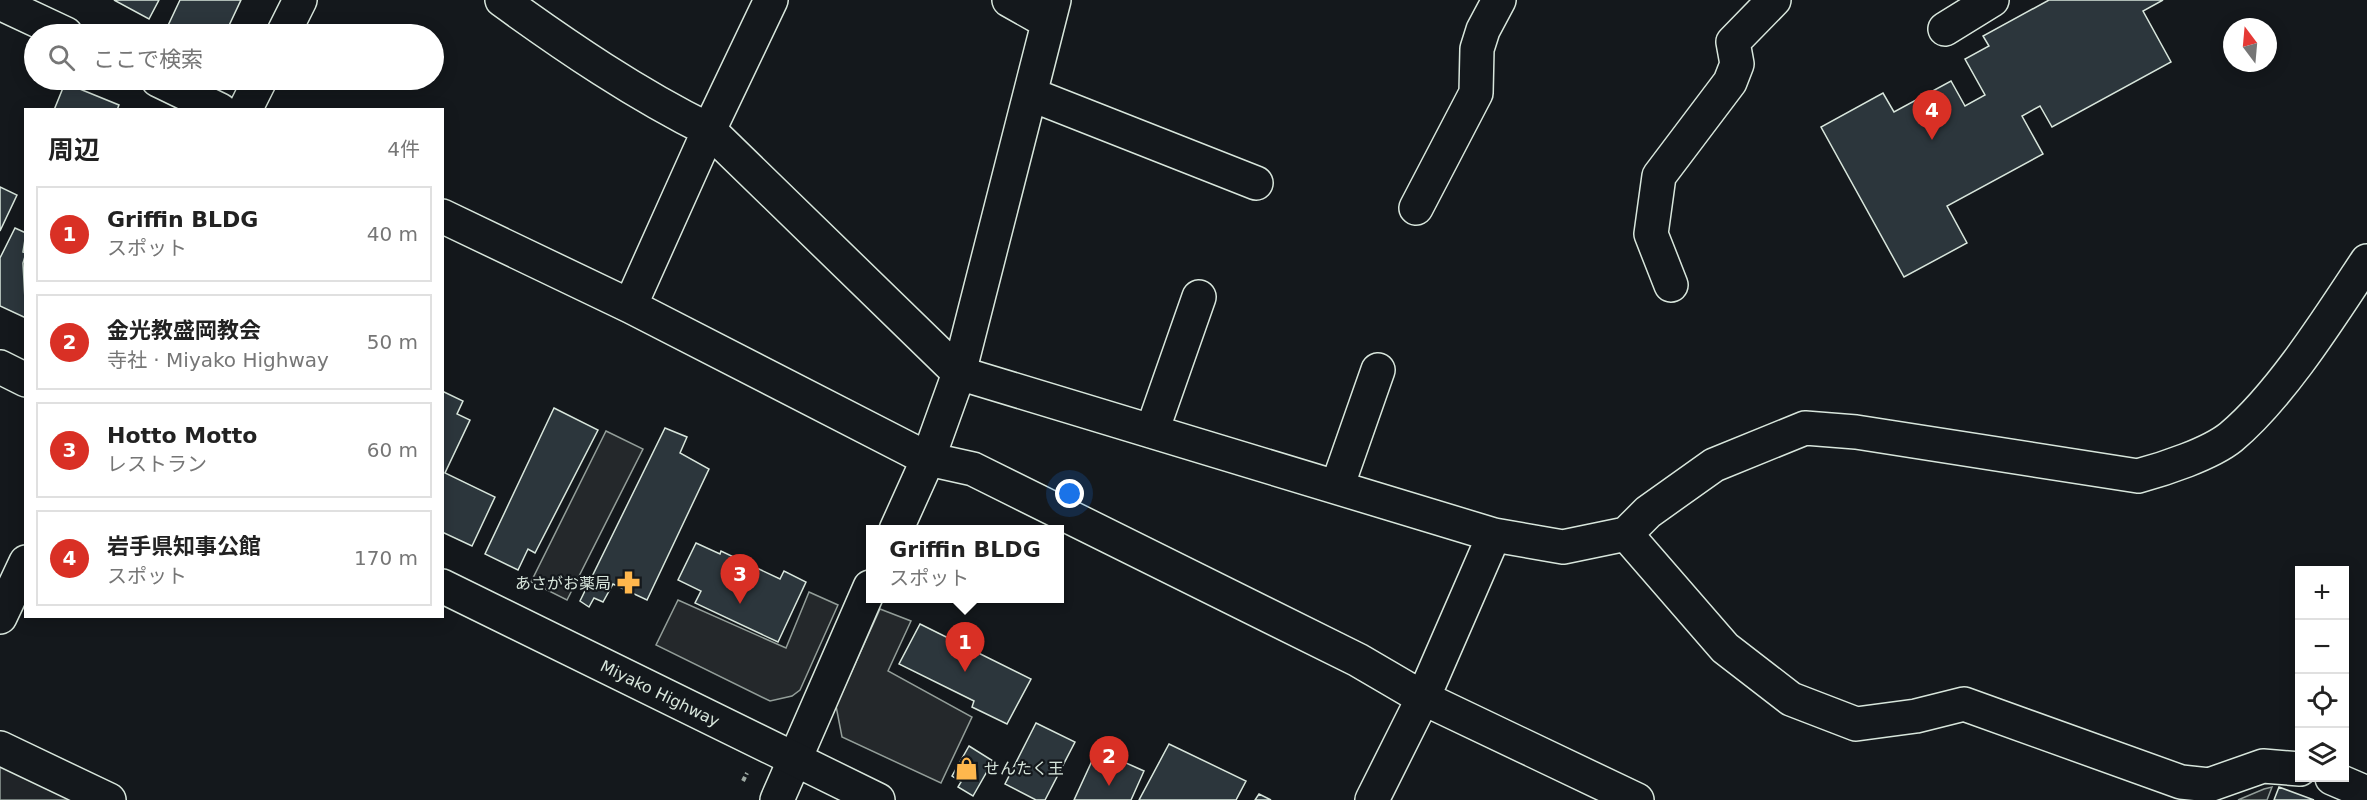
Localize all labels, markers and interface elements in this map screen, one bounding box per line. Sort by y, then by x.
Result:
north arrow [2223,18,2277,72]
search box [24,24,444,90]
icon: search [45,41,78,74]
text: ここで検索 [93,47,203,72]
pin: 4 [1912,90,1952,140]
text: 周辺 [48,135,100,165]
text: 4件 [387,137,420,161]
text: Griffin BLDG [107,207,258,232]
text: 1 [63,222,76,246]
text: 40 m [367,222,418,246]
text: スポット [107,236,187,260]
text: 金光教盛岡教会 [107,318,261,343]
text: 2 [63,330,76,354]
text: 50 m [367,330,418,354]
text: 寺社 · Miyako Highway [107,348,329,372]
text: Hotto Motto [107,423,258,448]
text: 3 [63,438,76,462]
text: 60 m [367,438,418,462]
text: レストラン [107,452,207,476]
your location [1055,479,1084,508]
popup [866,525,1064,603]
text: 岩手県知事公館 [107,534,261,559]
text: Griffin BLDG [889,537,1041,562]
text: 4 [63,546,76,570]
text: 170 m [354,546,418,570]
pin: 3 [720,554,760,604]
text: スポット [107,564,187,588]
text: スポット [889,566,969,590]
map controls [2295,566,2349,782]
button: + [2295,566,2349,620]
pharmacy icon: あさがお薬局 [616,570,642,596]
place label: あさがお薬局 [515,574,611,593]
button: − [2295,620,2349,674]
pin: 1 [946,622,984,672]
street label: Miyako Highway [597,656,723,731]
button: locate [2295,674,2349,728]
button: layers [2295,728,2349,782]
pin: 2 [1090,736,1128,786]
shop icon: せんたく王 [953,755,979,781]
place label: せんたく王 [984,759,1064,778]

